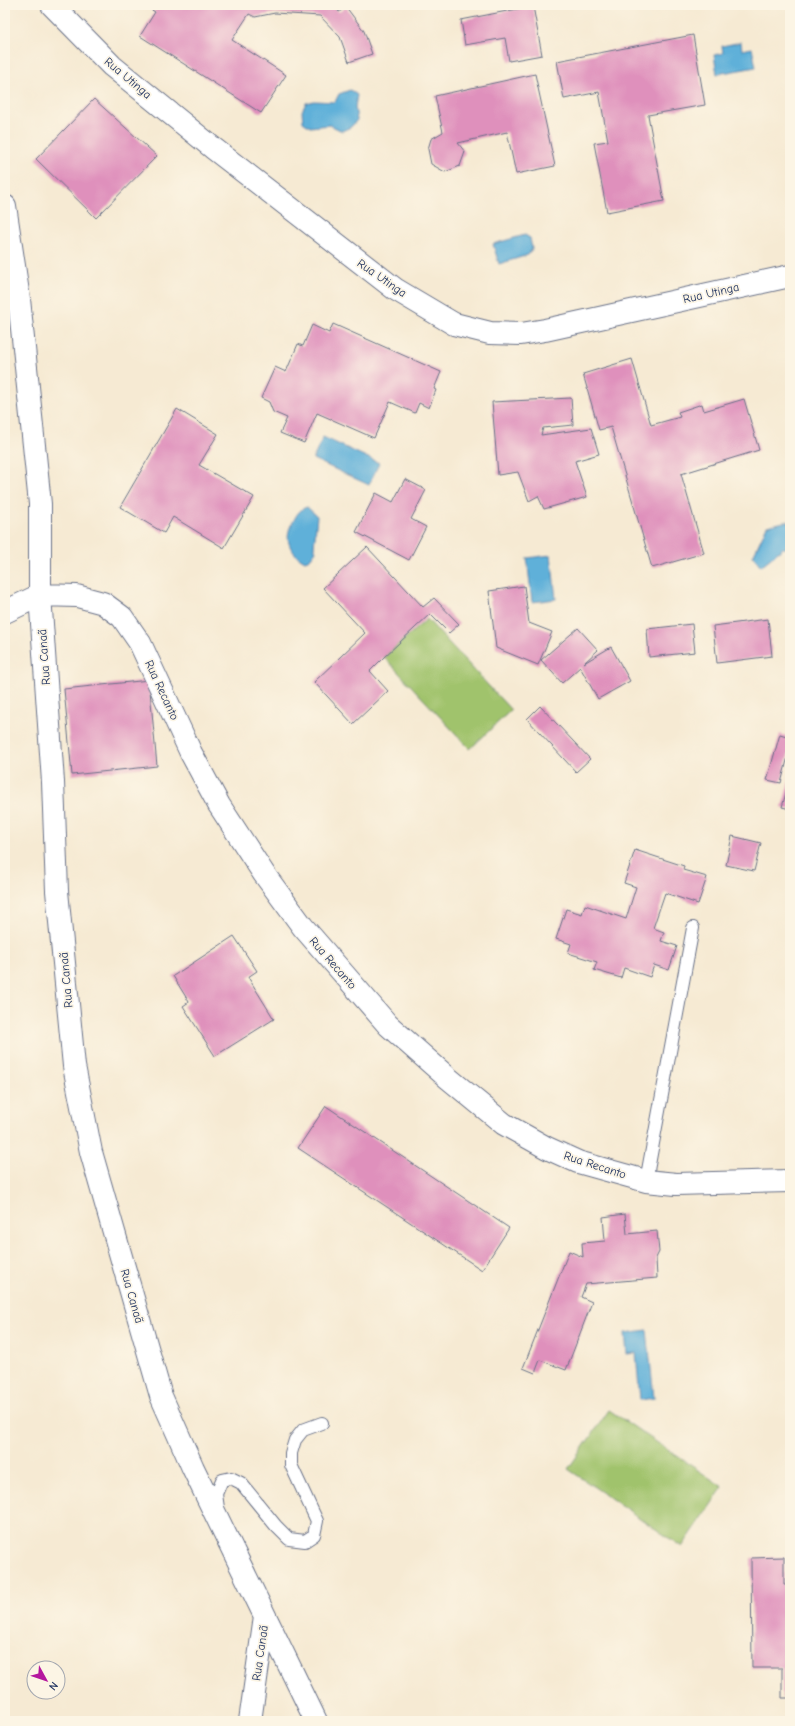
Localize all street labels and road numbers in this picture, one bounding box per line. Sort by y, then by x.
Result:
street label: Rua Utinga [102,54,154,102]
street label: Rua Utinga [355,256,409,300]
street label: Rua Utinga [682,280,740,306]
street label: Rua Canaã [35,629,53,685]
street label: Rua Recanto [142,658,182,722]
street label: Rua Recanto [307,934,359,992]
street label: Rua Canaã [57,951,75,1009]
street label: Rua Recanto [562,1148,628,1182]
street label: Rua Canaã [118,1267,146,1325]
street label: Rua Canaã [249,1624,271,1682]

